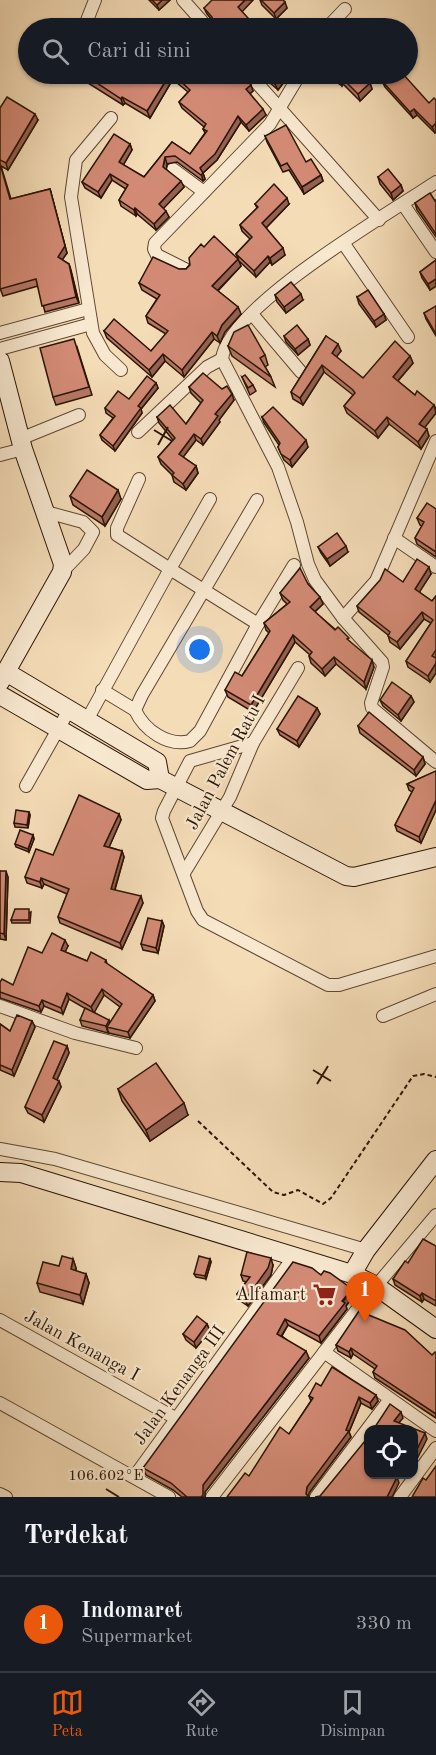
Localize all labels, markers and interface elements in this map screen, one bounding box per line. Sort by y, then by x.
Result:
search box [18,18,418,84]
icon: search [39,35,72,68]
text: Cari di sini [87,40,191,62]
your location [185,635,214,664]
street label: Jalan Palem Ratu I [183,692,269,833]
pin: 1 [346,1272,385,1322]
supermarket icon: Alfamart [311,1281,337,1307]
place label: Alfamart [236,1286,306,1304]
street label: Jalan Kenanga I [21,1307,142,1385]
street label: Jalan Kenanga III [131,1323,229,1448]
map controls [364,1425,418,1479]
button: locate [364,1425,418,1479]
text: 106.602°E [68,1469,144,1484]
text: Terdekat [24,1523,128,1549]
text: Indomaret [81,1600,183,1622]
text: 1 [38,1614,49,1634]
text: 330 m [356,1614,412,1634]
text: Supermarket [81,1627,192,1647]
tab: Peta [51,1686,84,1742]
tab: Rute [185,1686,218,1742]
tab: Disimpan [320,1686,385,1742]

